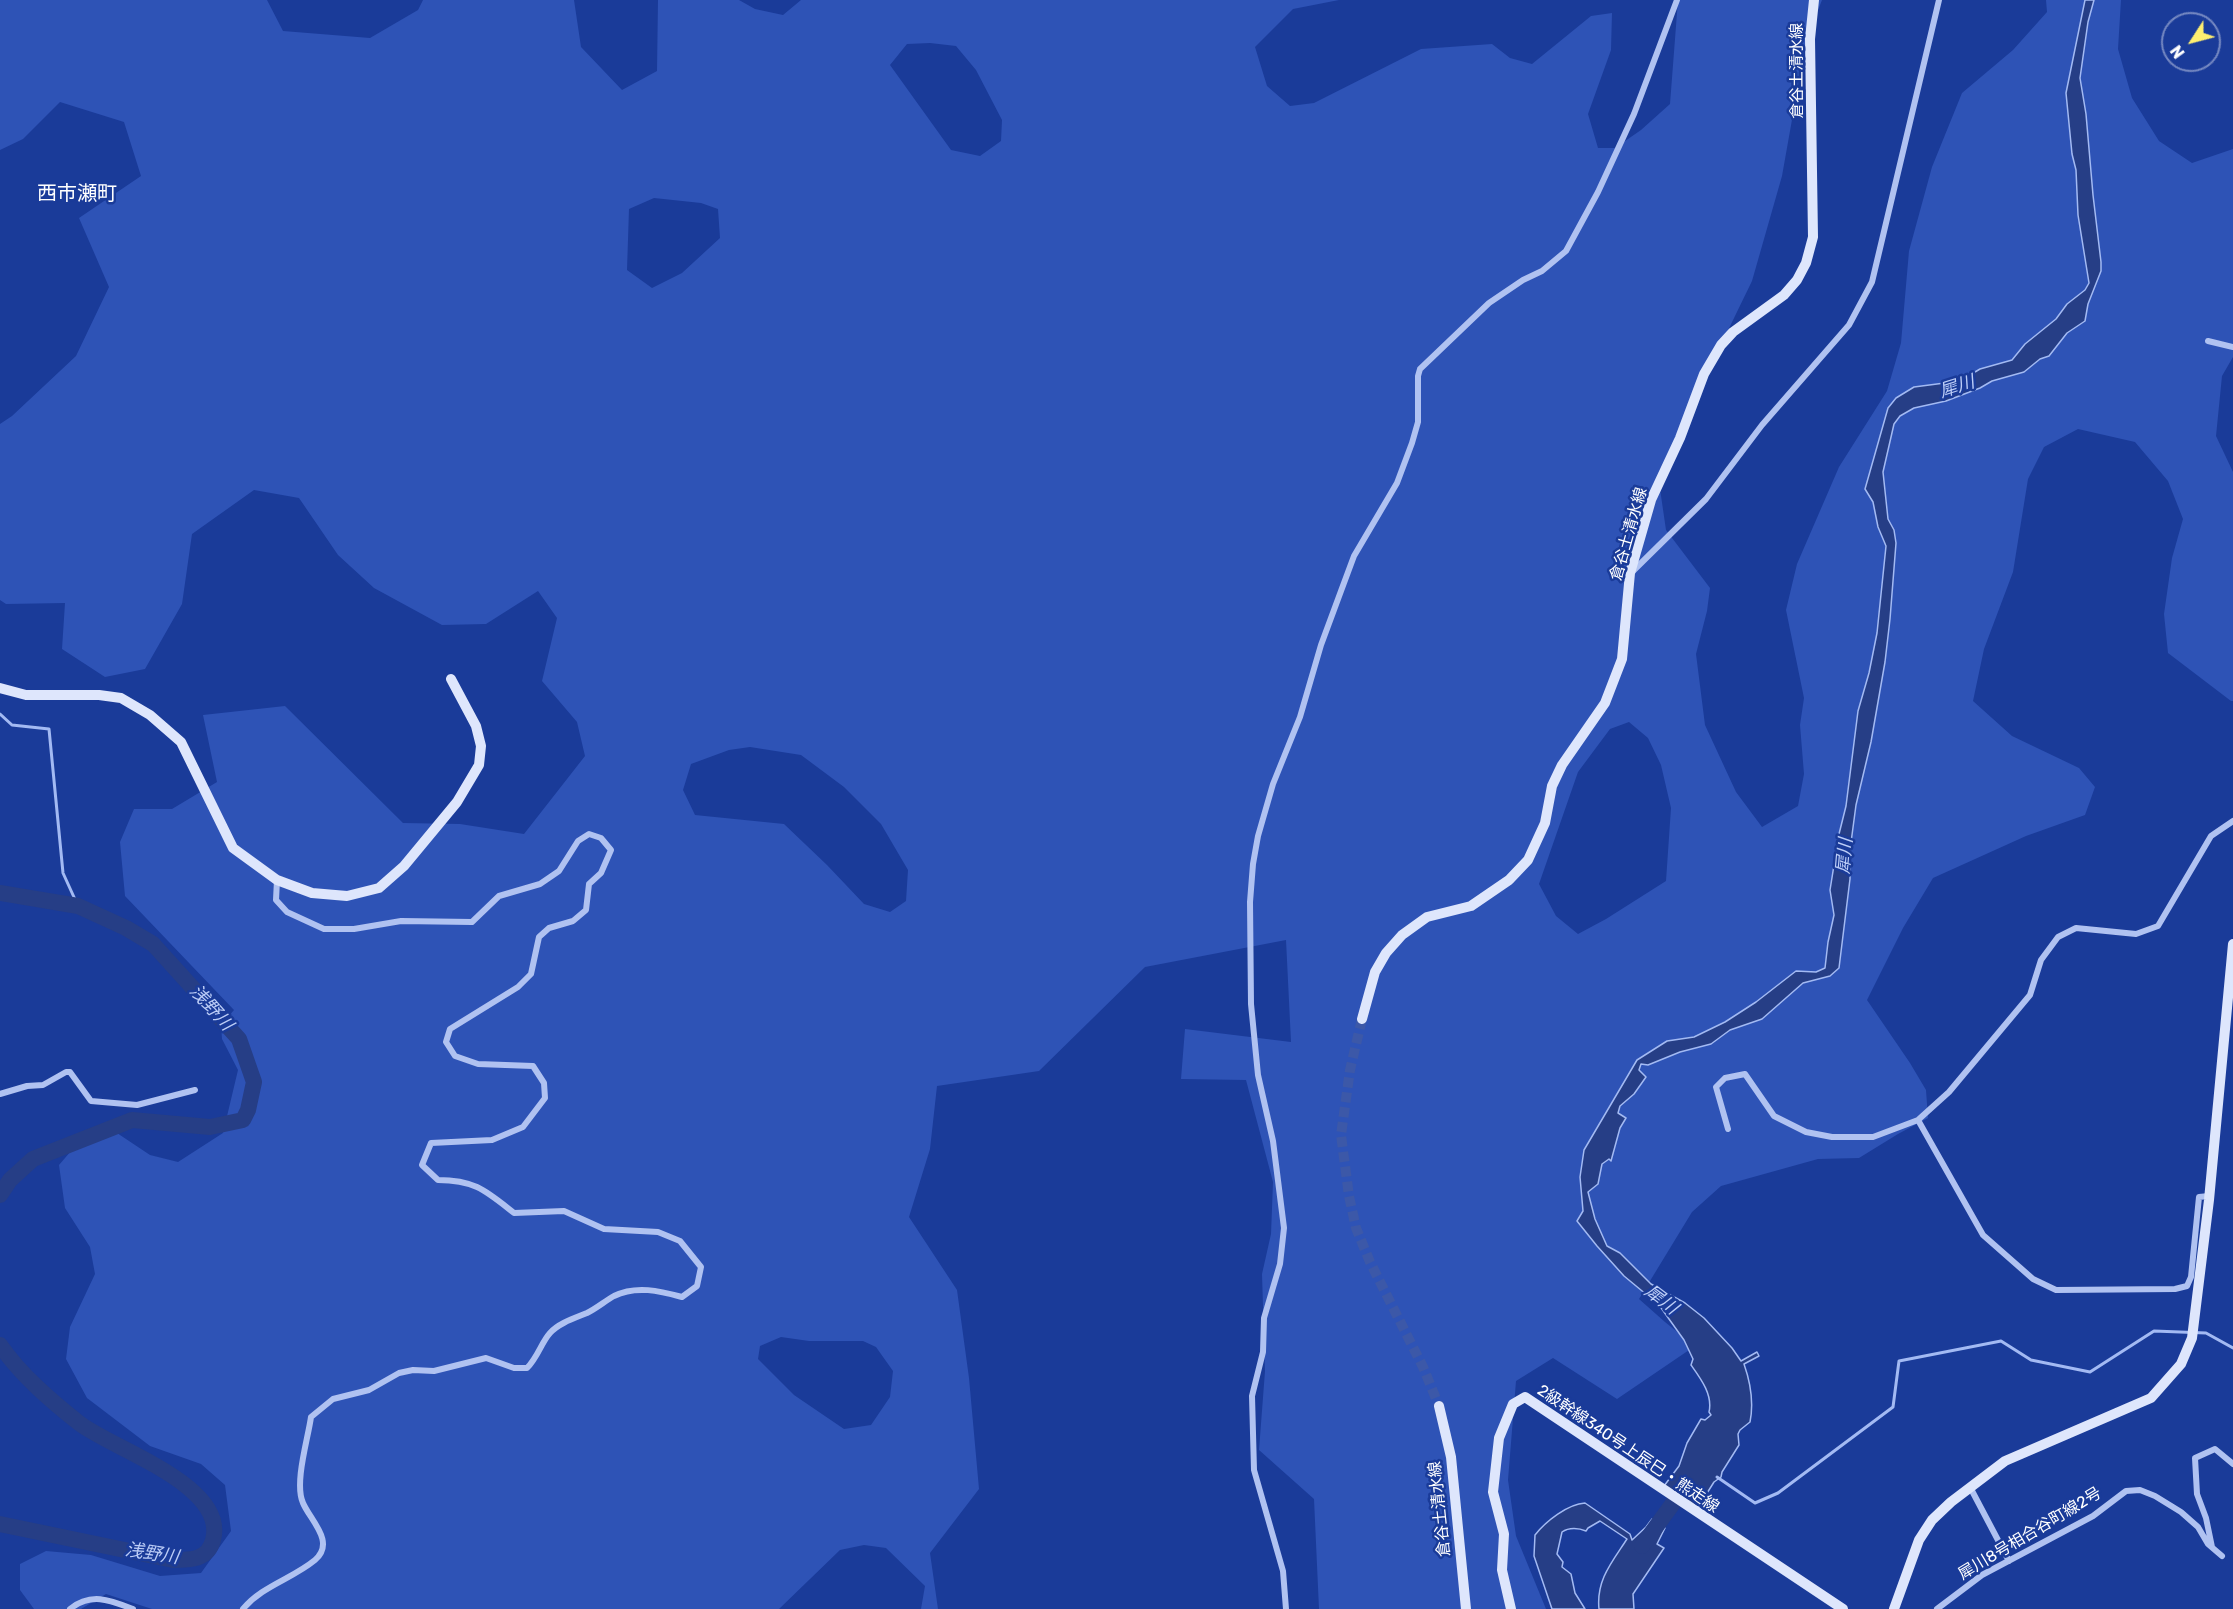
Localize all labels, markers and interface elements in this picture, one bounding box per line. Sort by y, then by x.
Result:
north arrow [2161,12,2221,72]
street label: 倉谷土清水線 [1787,23,1807,119]
text: N [2167,41,2189,62]
district label: 西市瀬町 [37,182,117,206]
water label: 犀川 [1937,371,1977,403]
street label: 倉谷土清水線 [1607,485,1651,583]
water label: 犀川 [1833,837,1857,875]
water label: 浅野川 [185,981,237,1035]
water label: 犀川 [1640,1281,1682,1319]
street label: 2級幹線340号上辰巳・熊走線 [1533,1381,1723,1517]
street label: 倉谷土清水線 [1425,1460,1455,1558]
street label: 犀川8号相合谷町線2号 [1955,1484,2105,1584]
water label: 浅野川 [124,1539,180,1569]

